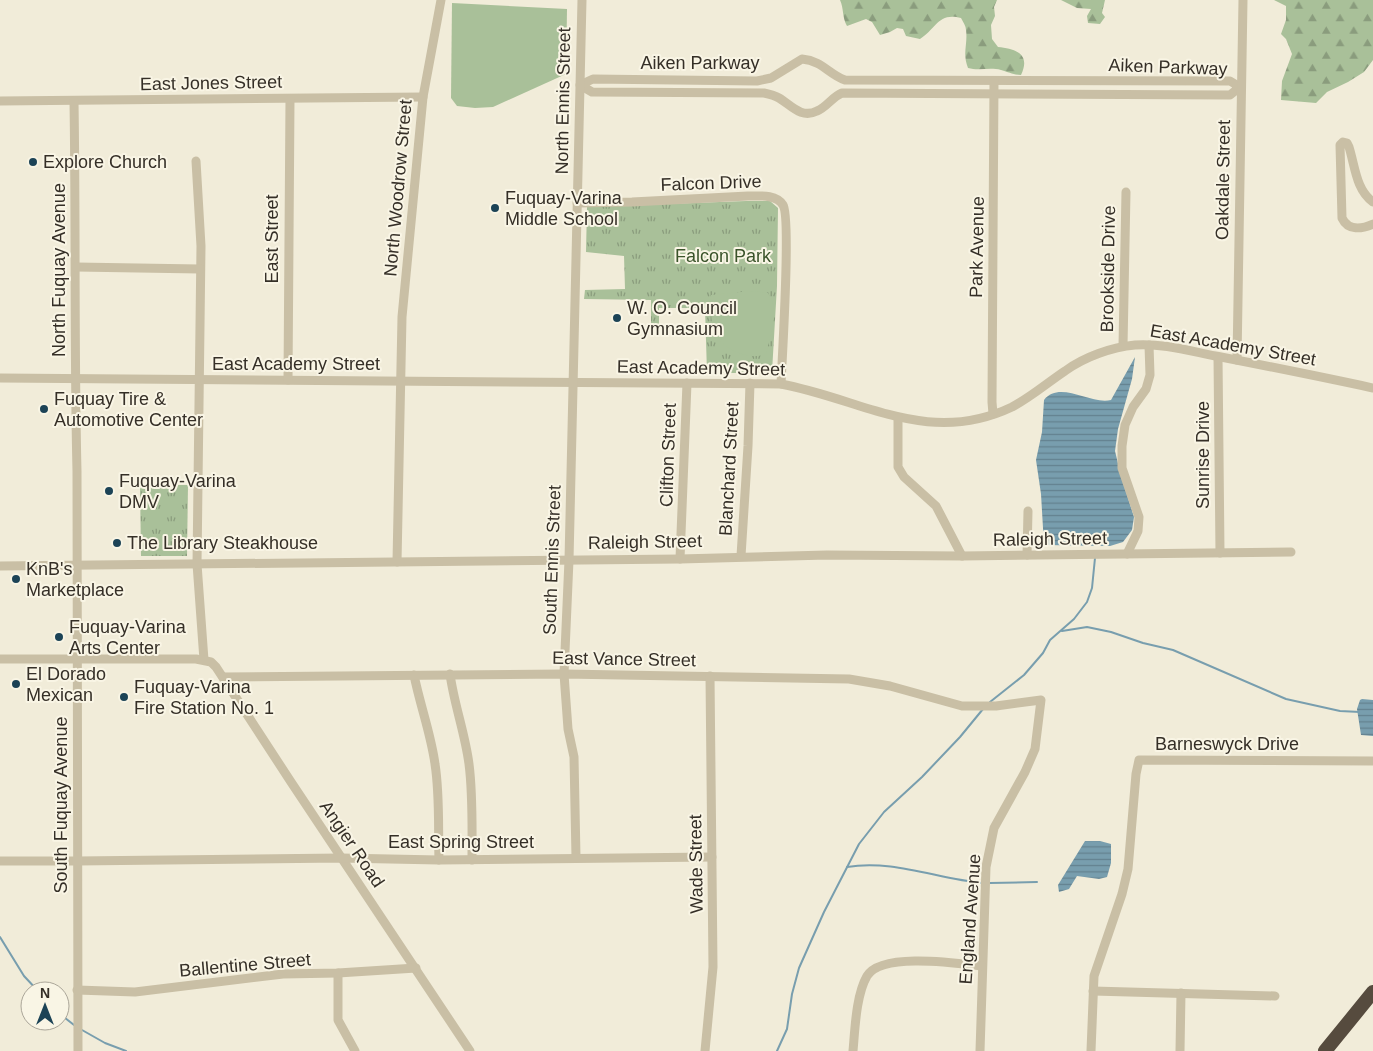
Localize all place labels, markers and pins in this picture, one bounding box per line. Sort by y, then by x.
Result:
place label: Explore Church [43,152,167,172]
marker: Explore Church [27,156,39,168]
place label: Fuquay-Varina Middle School [505,188,623,229]
marker: Fuquay-Varina Middle School [489,202,501,214]
place label: W. O. Council Gymnasium [627,298,737,339]
marker: W. O. Council Gymnasium [611,312,623,324]
place label: Fuquay Tire & Automotive Center [54,389,203,430]
marker: Fuquay Tire & Automotive Center [38,403,50,415]
place label: Fuquay-Varina DMV [119,471,237,512]
marker: Fuquay-Varina DMV [103,485,115,497]
place label: The Library Steakhouse [127,533,318,553]
marker: The Library Steakhouse [111,537,123,549]
place label: KnB's Marketplace [26,559,124,600]
marker: KnB's Marketplace [10,573,22,585]
place label: Fuquay-Varina Arts Center [69,617,187,658]
marker: Fuquay-Varina Arts Center [53,631,65,643]
place label: El Dorado Mexican [26,664,106,705]
place label: Fuquay-Varina Fire Station No. 1 [134,677,274,718]
marker: El Dorado Mexican [10,678,22,690]
marker: Fuquay-Varina Fire Station No. 1 [118,691,130,703]

